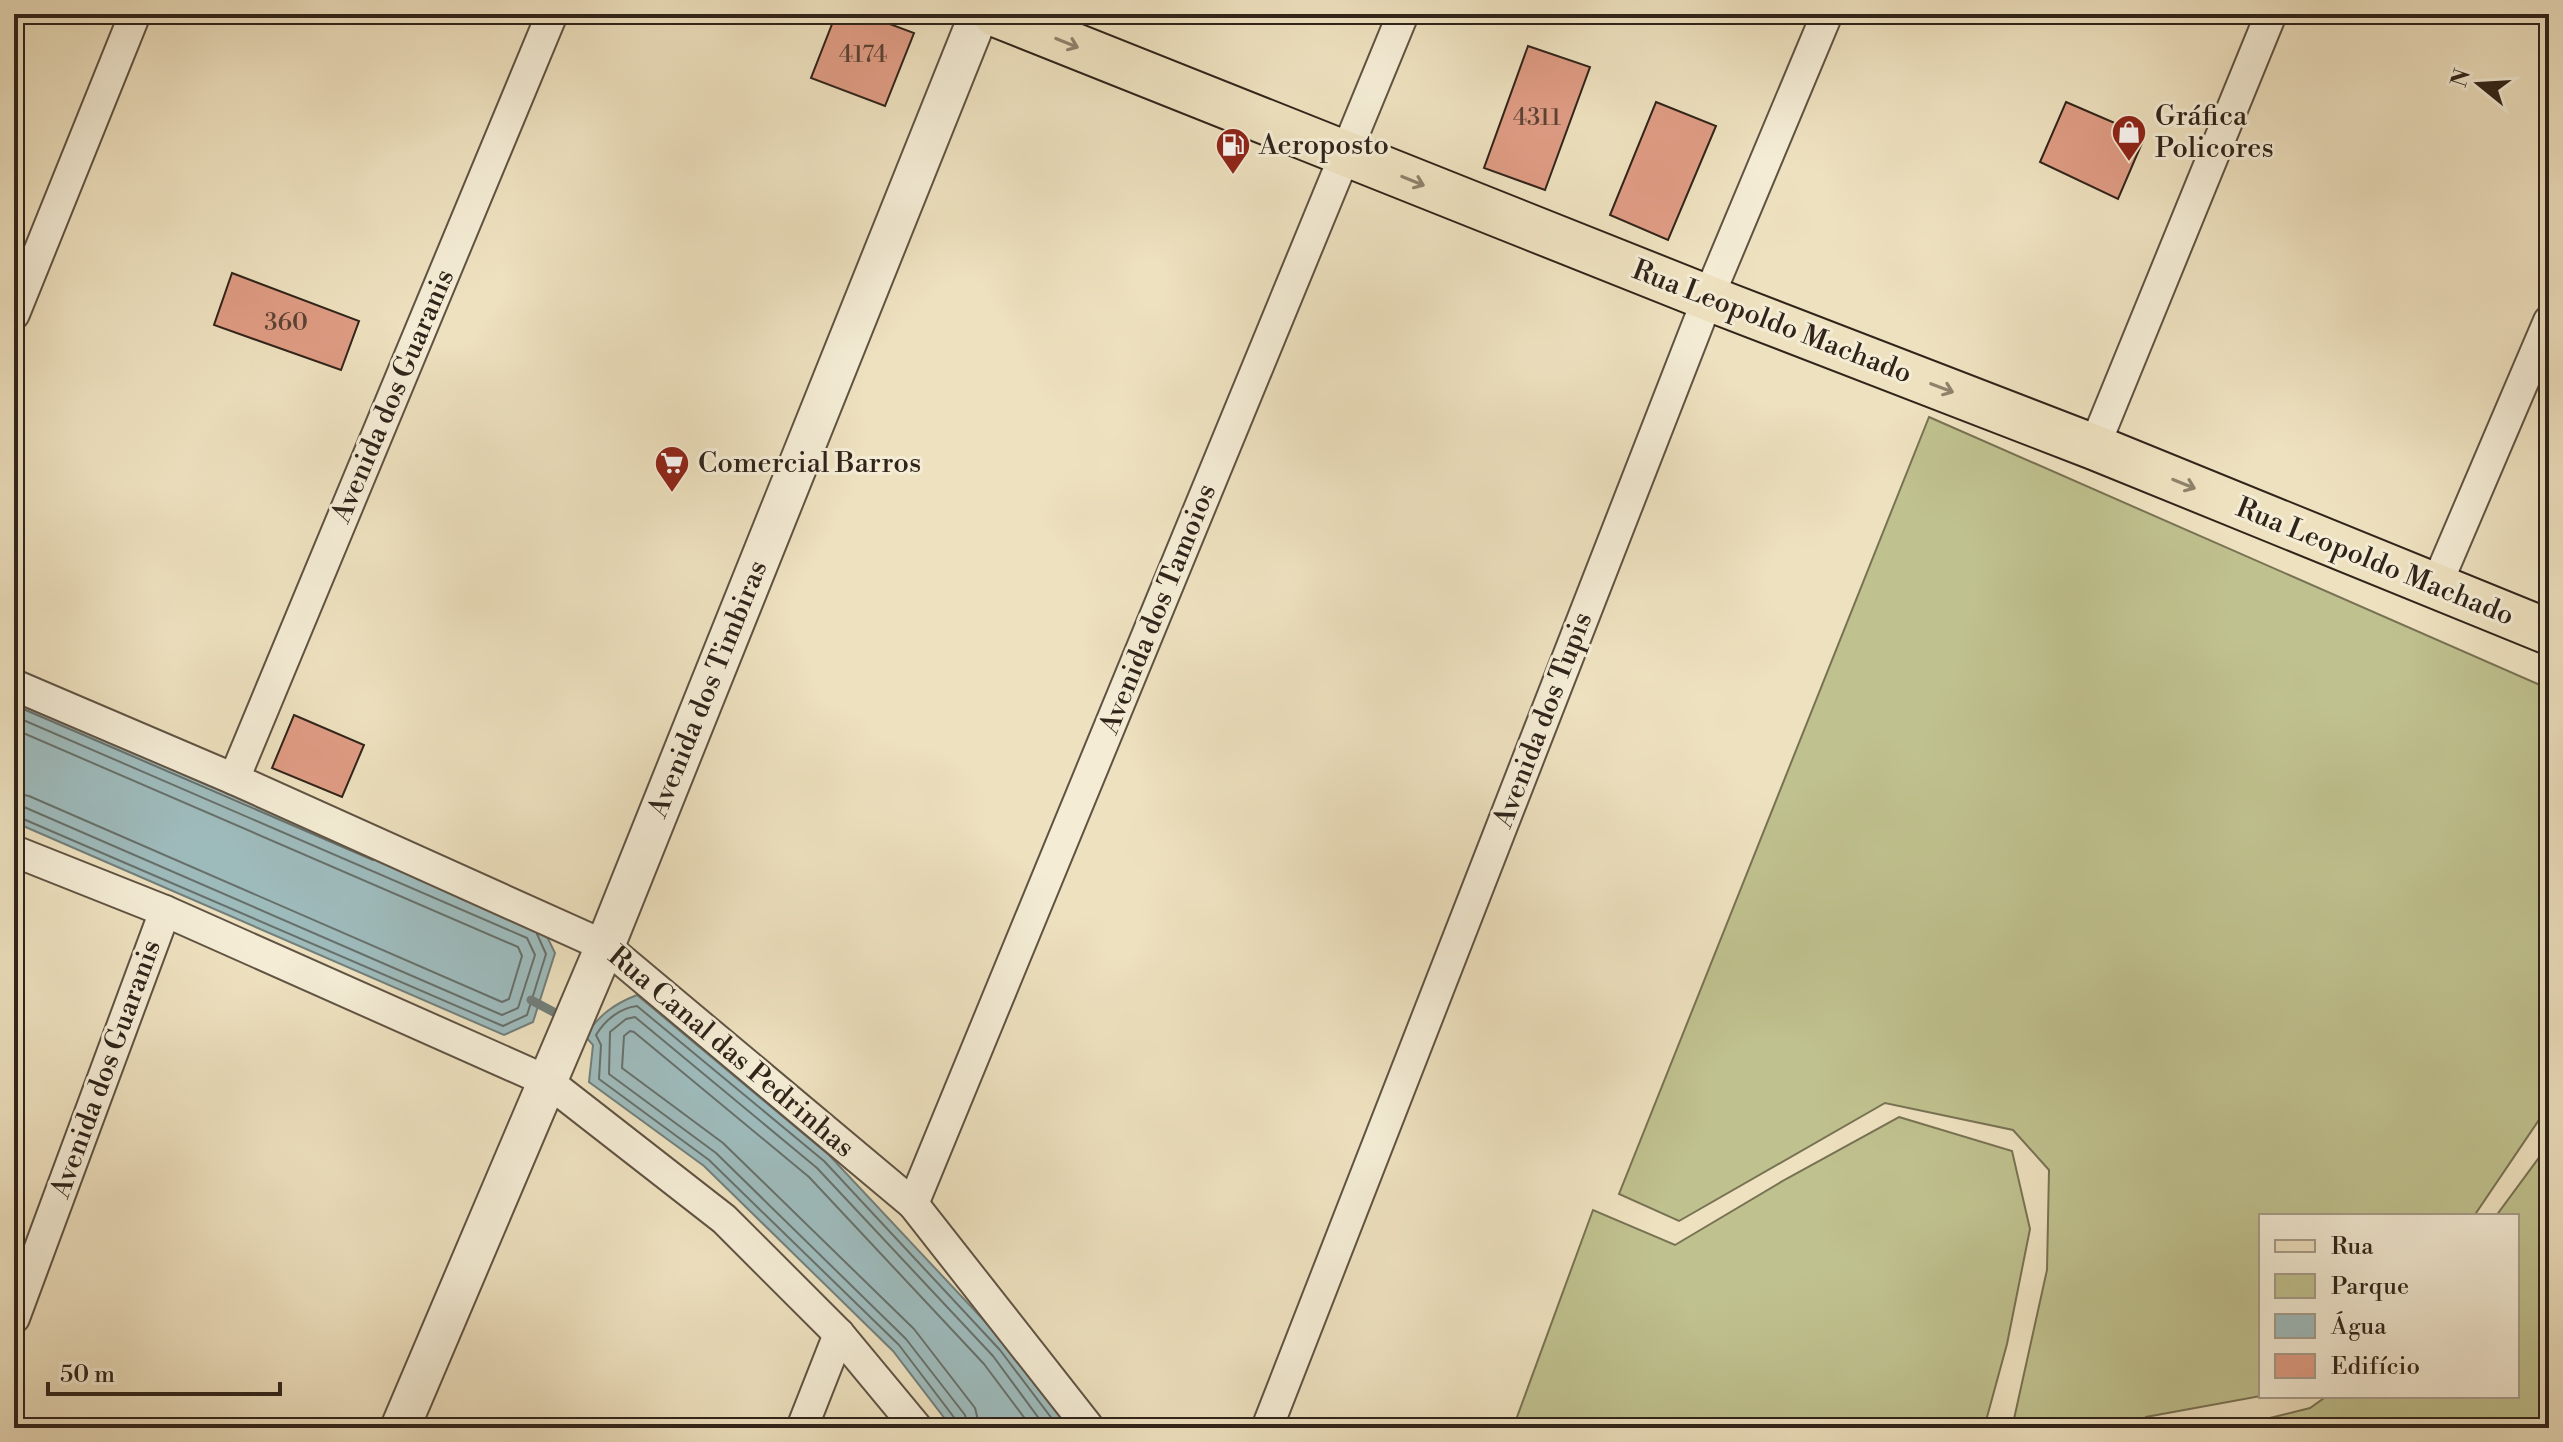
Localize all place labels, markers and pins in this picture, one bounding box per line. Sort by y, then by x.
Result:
place label: Gráfica Policores [2155,99,2274,166]
shop icon: Gráfica Policores [2110,113,2148,163]
fuel station icon: Aeroposto [1214,126,1252,176]
place label: Aeroposto [1258,128,1389,163]
supermarket icon: Comercial Barros [653,444,691,494]
place label: Comercial Barros [698,446,921,481]

